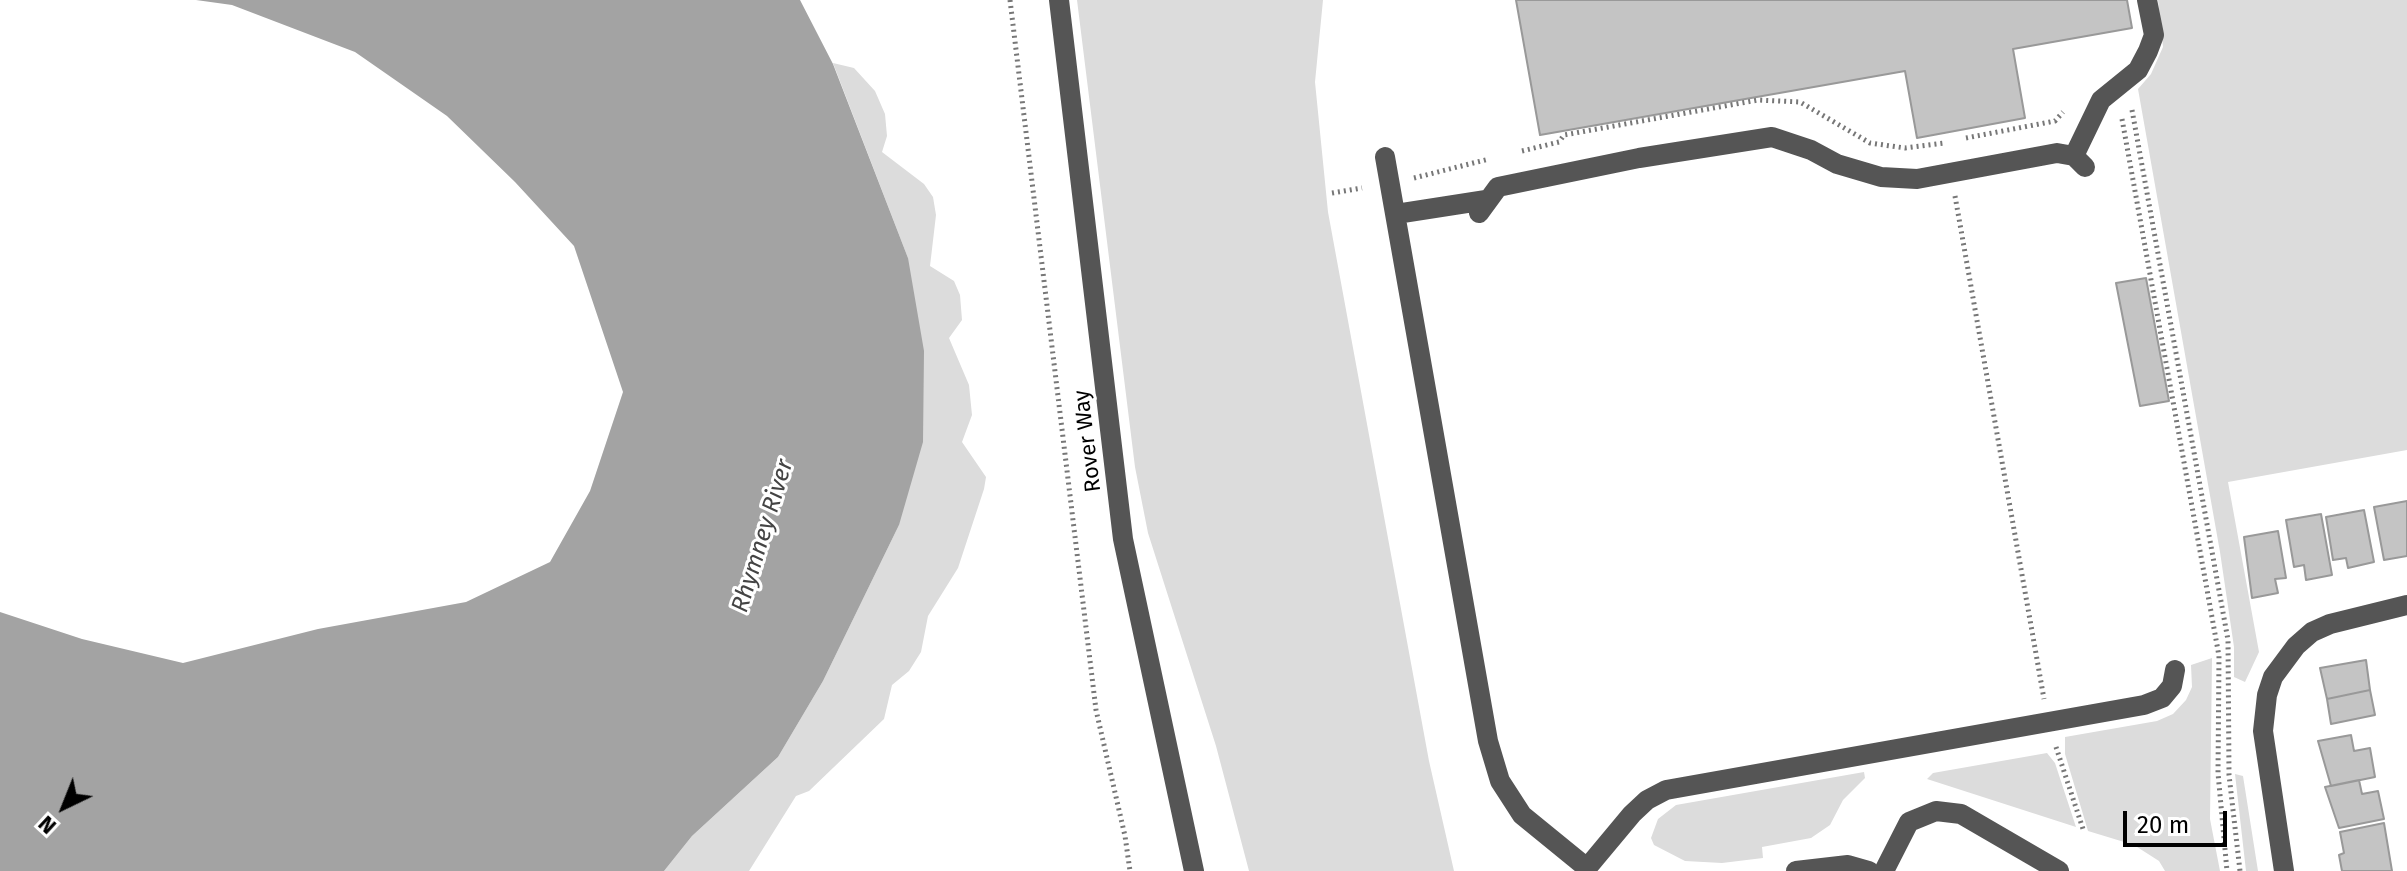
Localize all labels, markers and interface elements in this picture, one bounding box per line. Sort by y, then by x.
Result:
street label: Rover Way [1069,388,1107,494]
water label: Rhymney River [726,456,800,616]
north arrow [24,767,104,847]
scale bar [2127,795,2231,845]
text: N [33,810,62,840]
text: 20 m [2137,811,2189,839]

